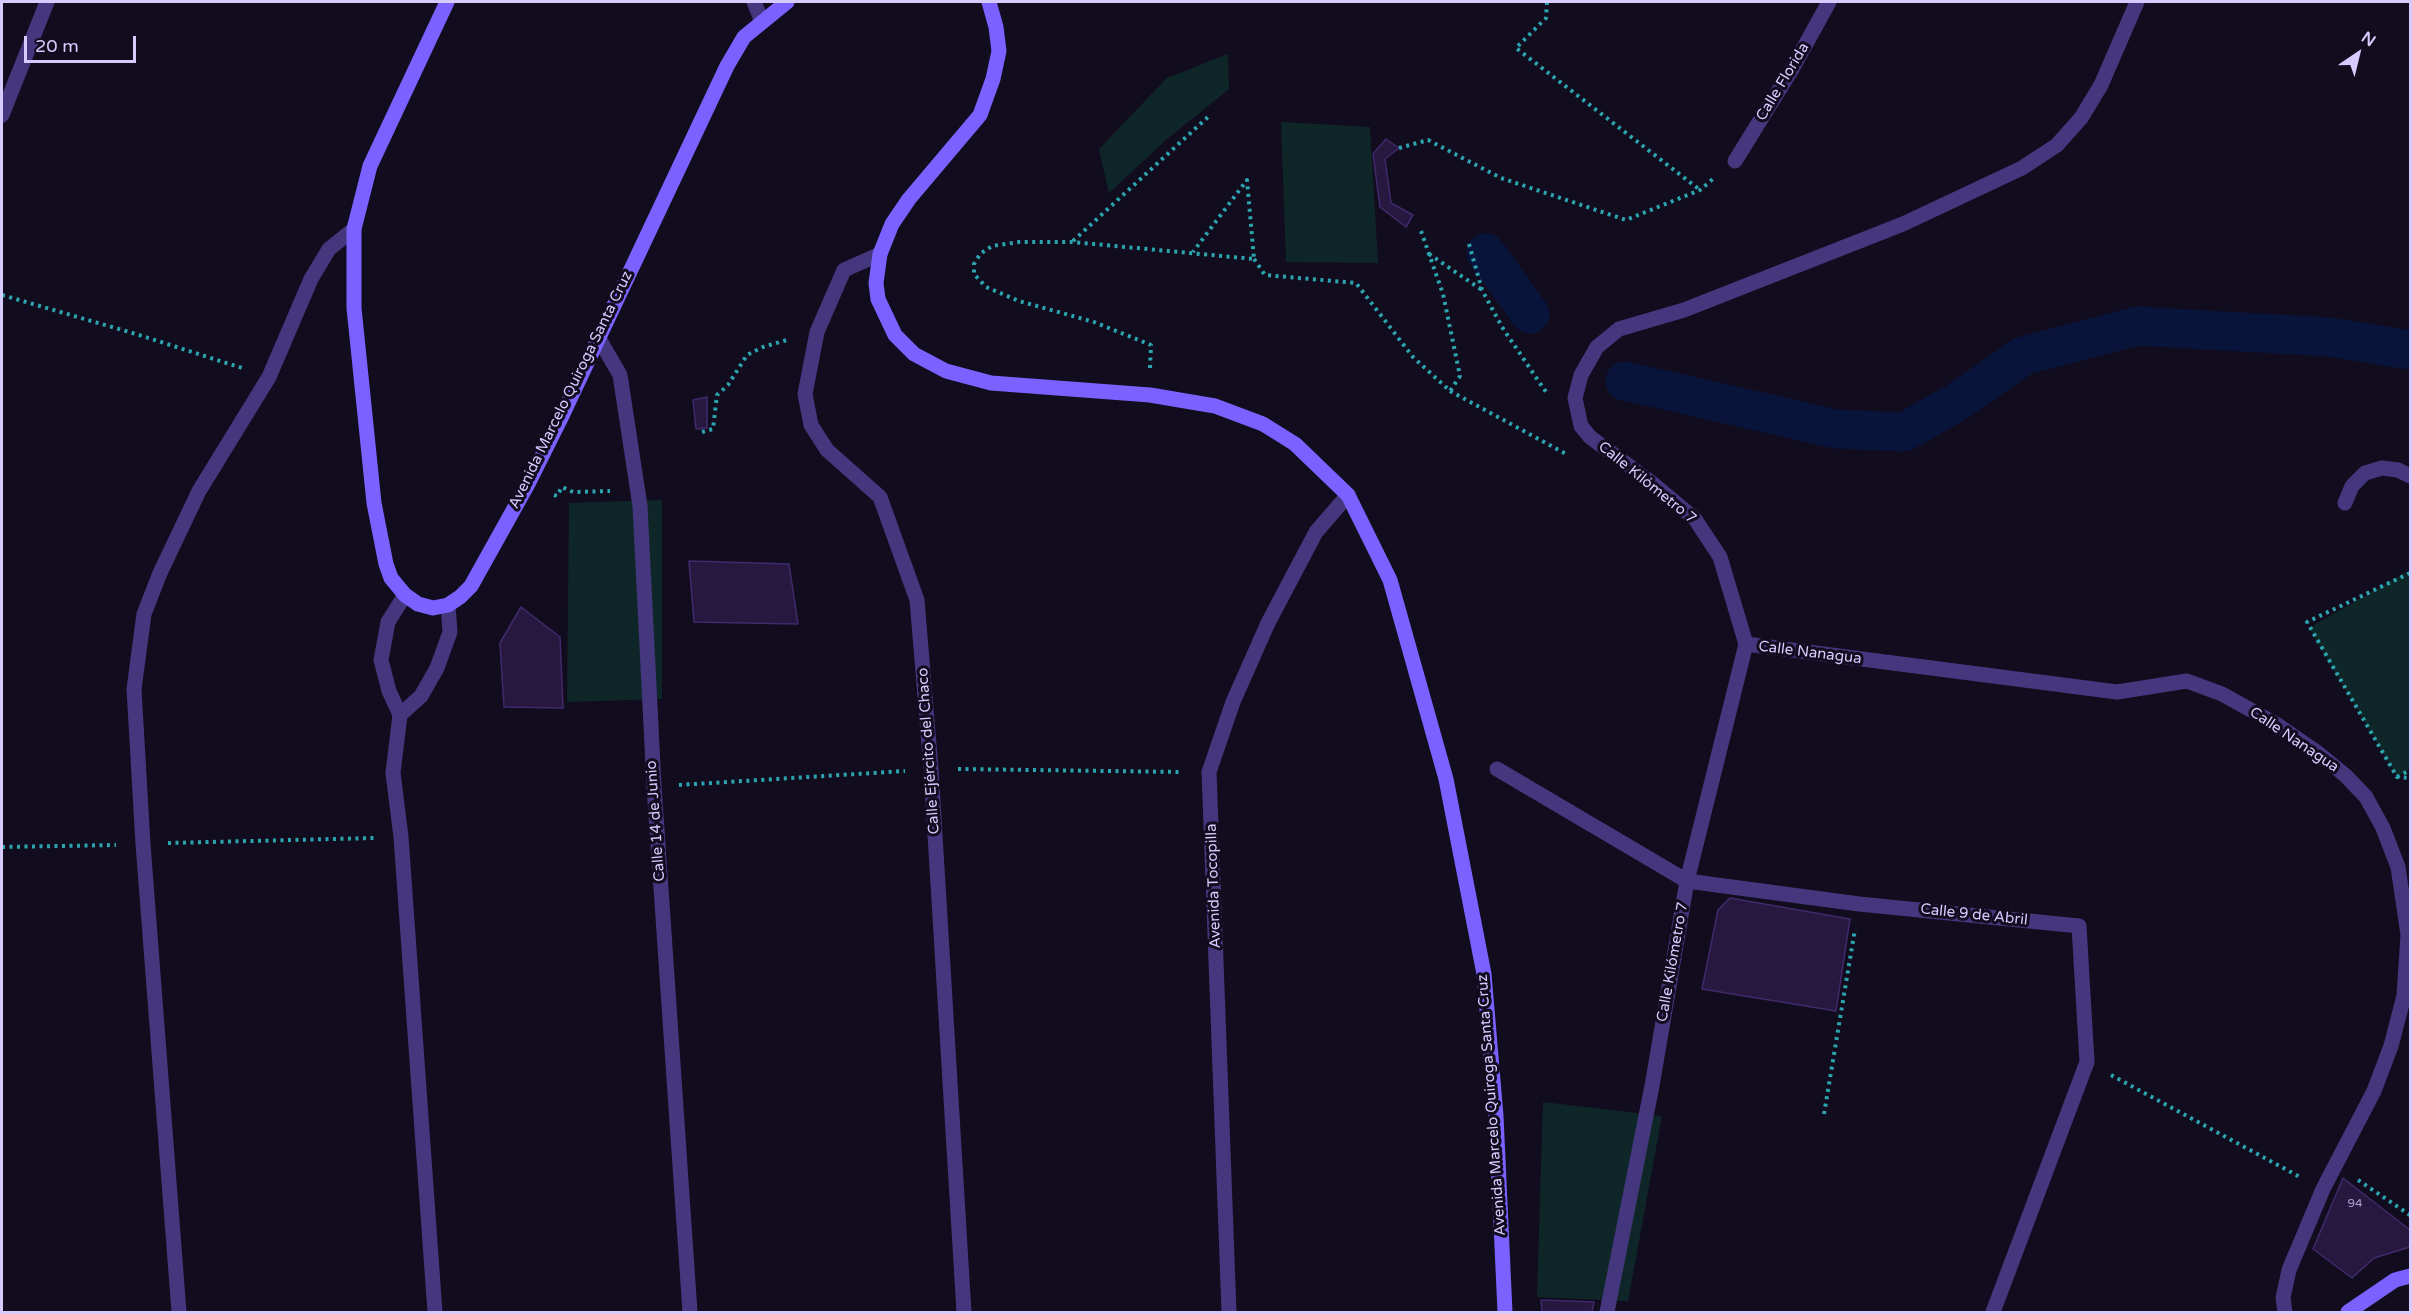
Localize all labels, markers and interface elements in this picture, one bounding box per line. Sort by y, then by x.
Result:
scale bar [27,24,140,62]
north arrow [2328,24,2388,84]
text: N [2357,27,2379,51]
text: 20 m [35,35,79,57]
street label: Calle Florida [1753,40,1813,124]
street label: Avenida Marcelo Quiroga Santa Cruz [505,268,637,512]
street label: Calle Kilómetro 7 [1594,438,1700,528]
street label: Calle Nanagua [1757,638,1863,668]
street label: Calle Ejército del Chaco [914,667,944,835]
street label: Calle Nanagua [2246,704,2342,776]
street label: Calle 14 de Junio [643,760,669,882]
street label: Avenida Tocopilla [1203,823,1225,949]
street label: Calle 9 de Abril [1920,900,2028,930]
street label: Calle Kilómetro 7 [1654,901,1692,1023]
street label: Avenida Marcelo Quiroga Santa Cruz [1474,974,1510,1236]
house number: 94 [2347,1197,2363,1211]

